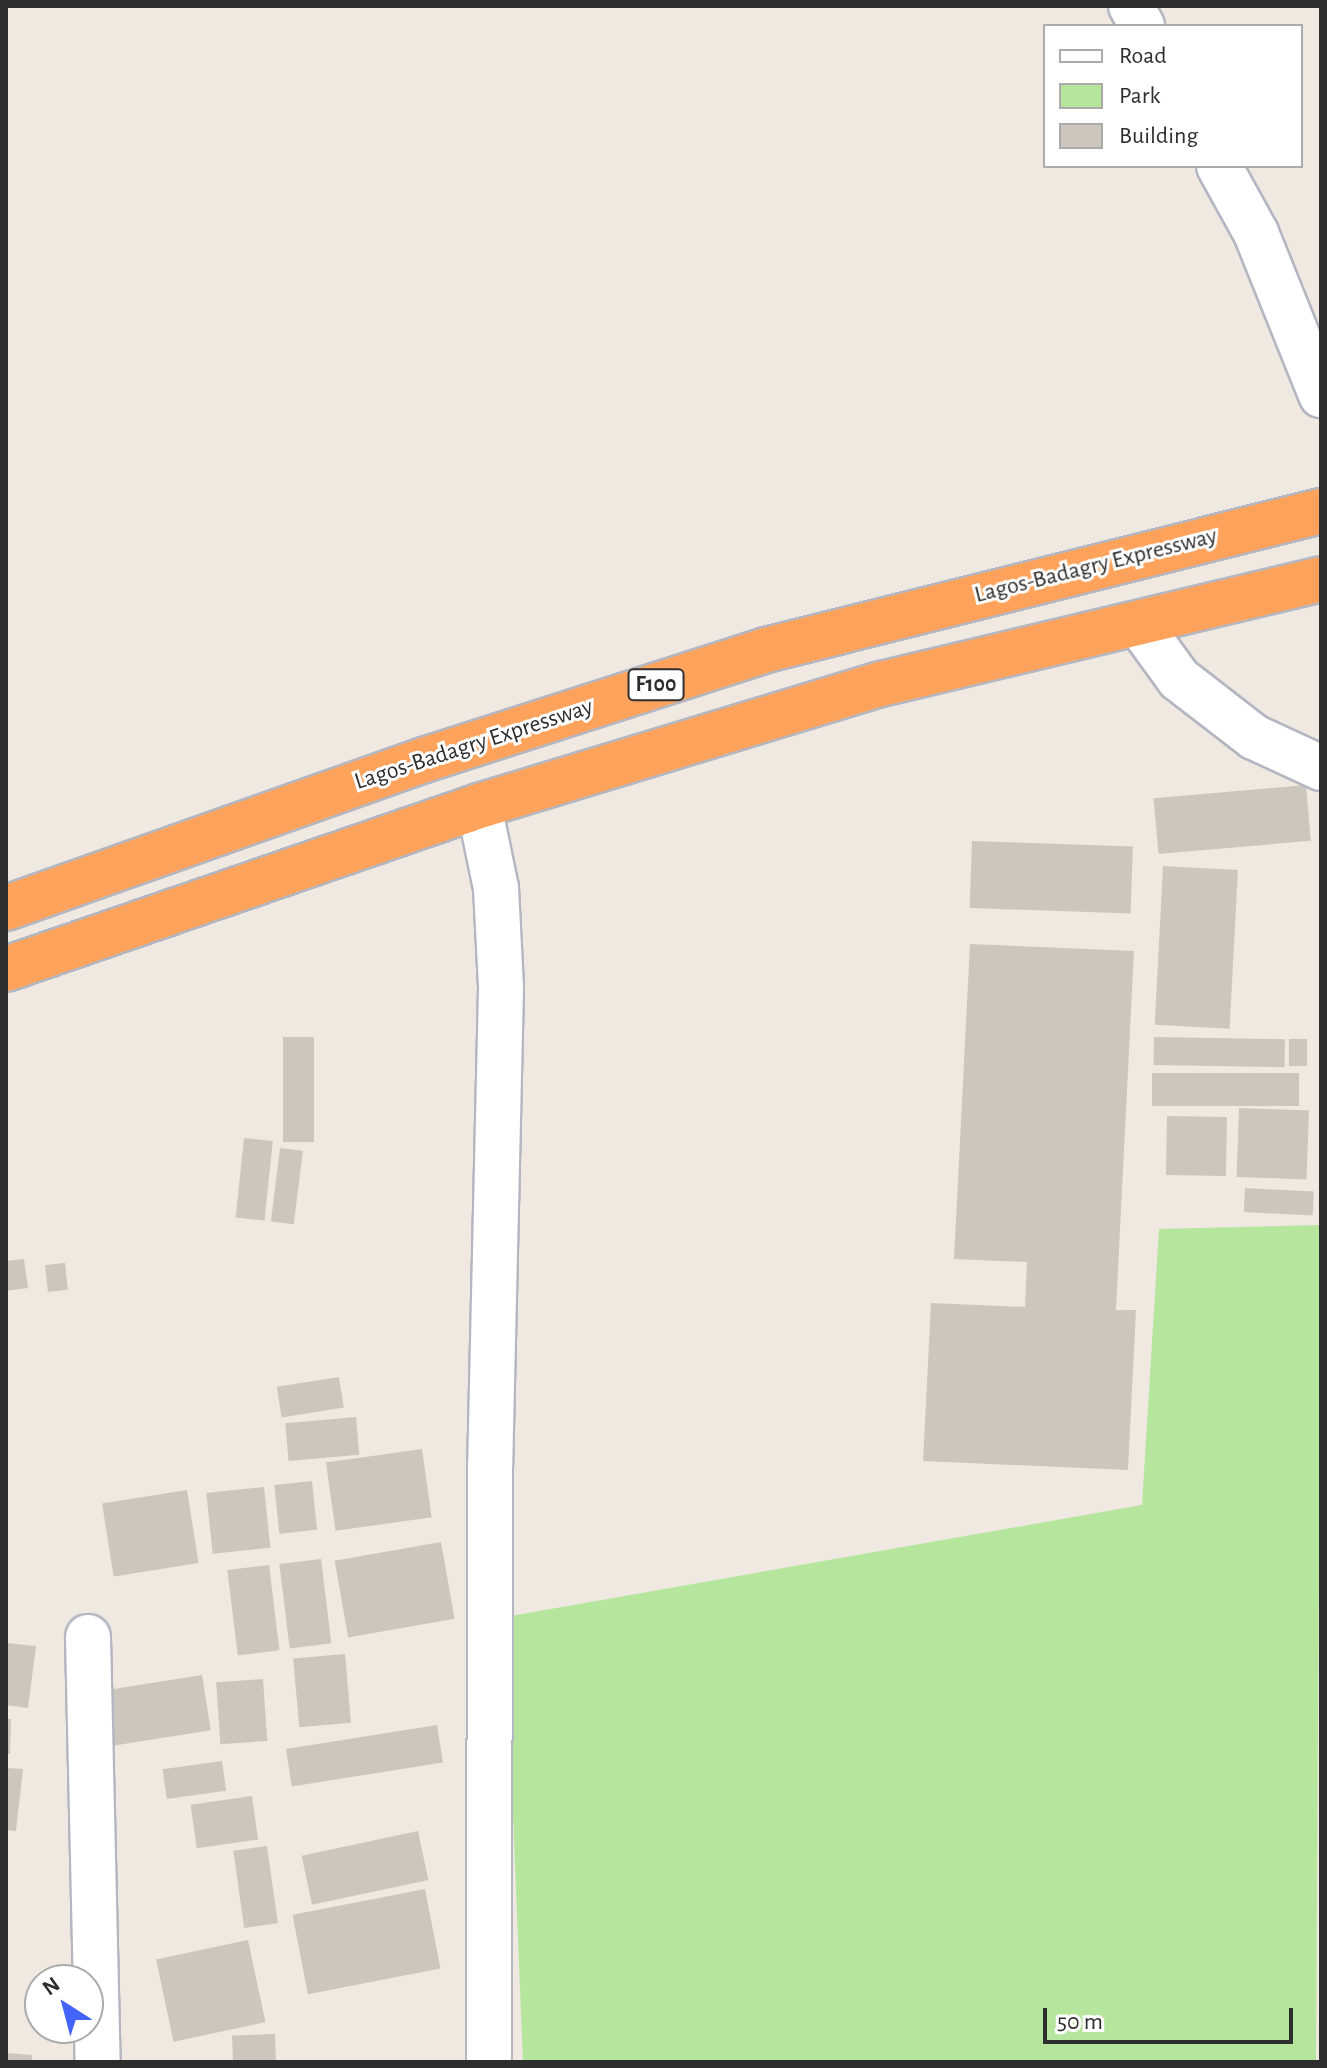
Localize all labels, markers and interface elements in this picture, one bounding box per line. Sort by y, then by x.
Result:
legend [1043,24,1303,168]
text: Road [1119,44,1167,68]
text: Park [1119,84,1160,108]
text: Building [1119,124,1198,148]
street label: Lagos-Badagry Expressway [972,522,1220,610]
road number: F100 [626,667,686,703]
street label: Lagos-Badagry Expressway [351,693,597,797]
north arrow [24,1964,104,2044]
text: N [38,1973,64,2000]
scale bar [1047,1992,1297,2042]
text: 50 m [1057,2010,1103,2034]

